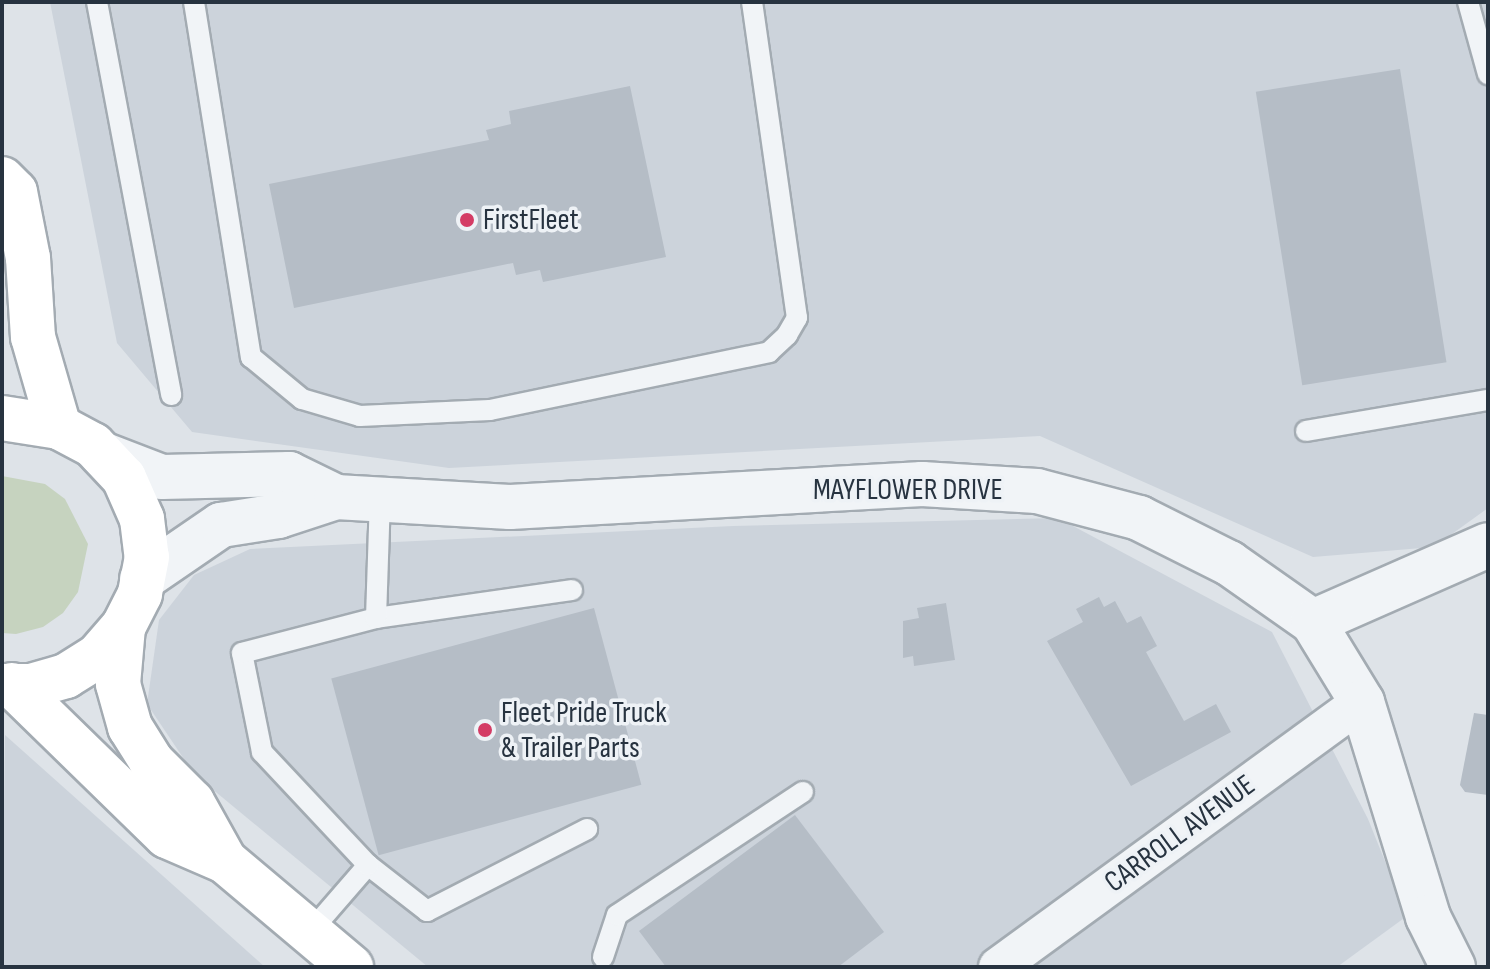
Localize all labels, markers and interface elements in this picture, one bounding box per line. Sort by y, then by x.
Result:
place label: FirstFleet [483,202,579,238]
marker: FirstFleet [458,211,476,229]
street label: MAYFLOWER DRIVE [813,472,1003,508]
place label: Fleet Pride Truck & Trailer Parts [501,695,667,766]
marker: Fleet Pride Truck & Trailer Parts [476,721,494,739]
street label: CARROLL AVENUE [1098,767,1262,901]

